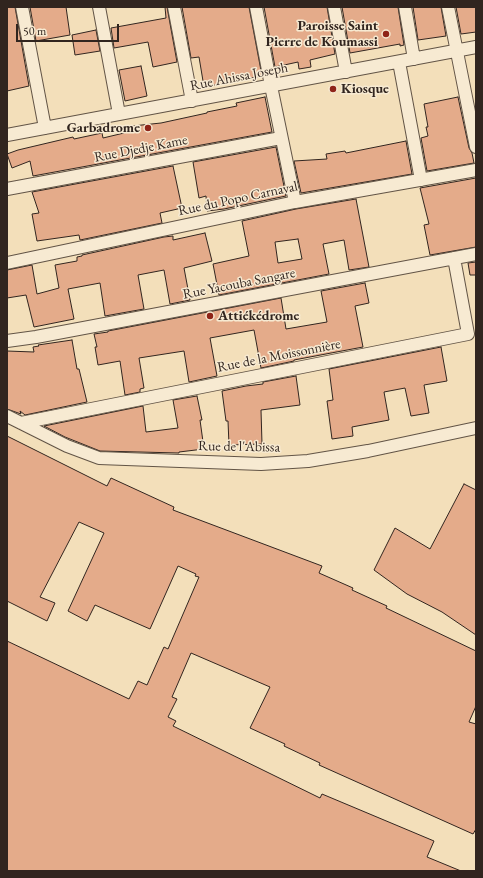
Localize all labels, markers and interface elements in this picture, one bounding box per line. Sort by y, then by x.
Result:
scale bar [18,16,121,42]
place label: Paroisse Saint Pierre de Koumassi [265,18,378,50]
text: 50 m [23,23,46,39]
marker: Paroisse Saint Pierre de Koumassi [381,29,391,39]
street label: Rue Ahissa Joseph [189,59,289,95]
place label: Kiosque [341,81,389,97]
marker: Kiosque [328,84,338,94]
place label: Garbadrome [67,120,140,136]
marker: Garbadrome [143,123,153,133]
street label: Rue Djedje Kame [93,132,189,166]
street label: Rue du Popo Carnaval [177,178,299,220]
street label: Rue Yacouba Sangare [181,265,297,303]
place label: Attiékédrome [218,308,299,324]
marker: Attiékédrome [205,311,215,321]
street label: Rue de la Moissonnière [216,336,342,376]
street label: Rue de l'Abissa [198,438,280,456]

